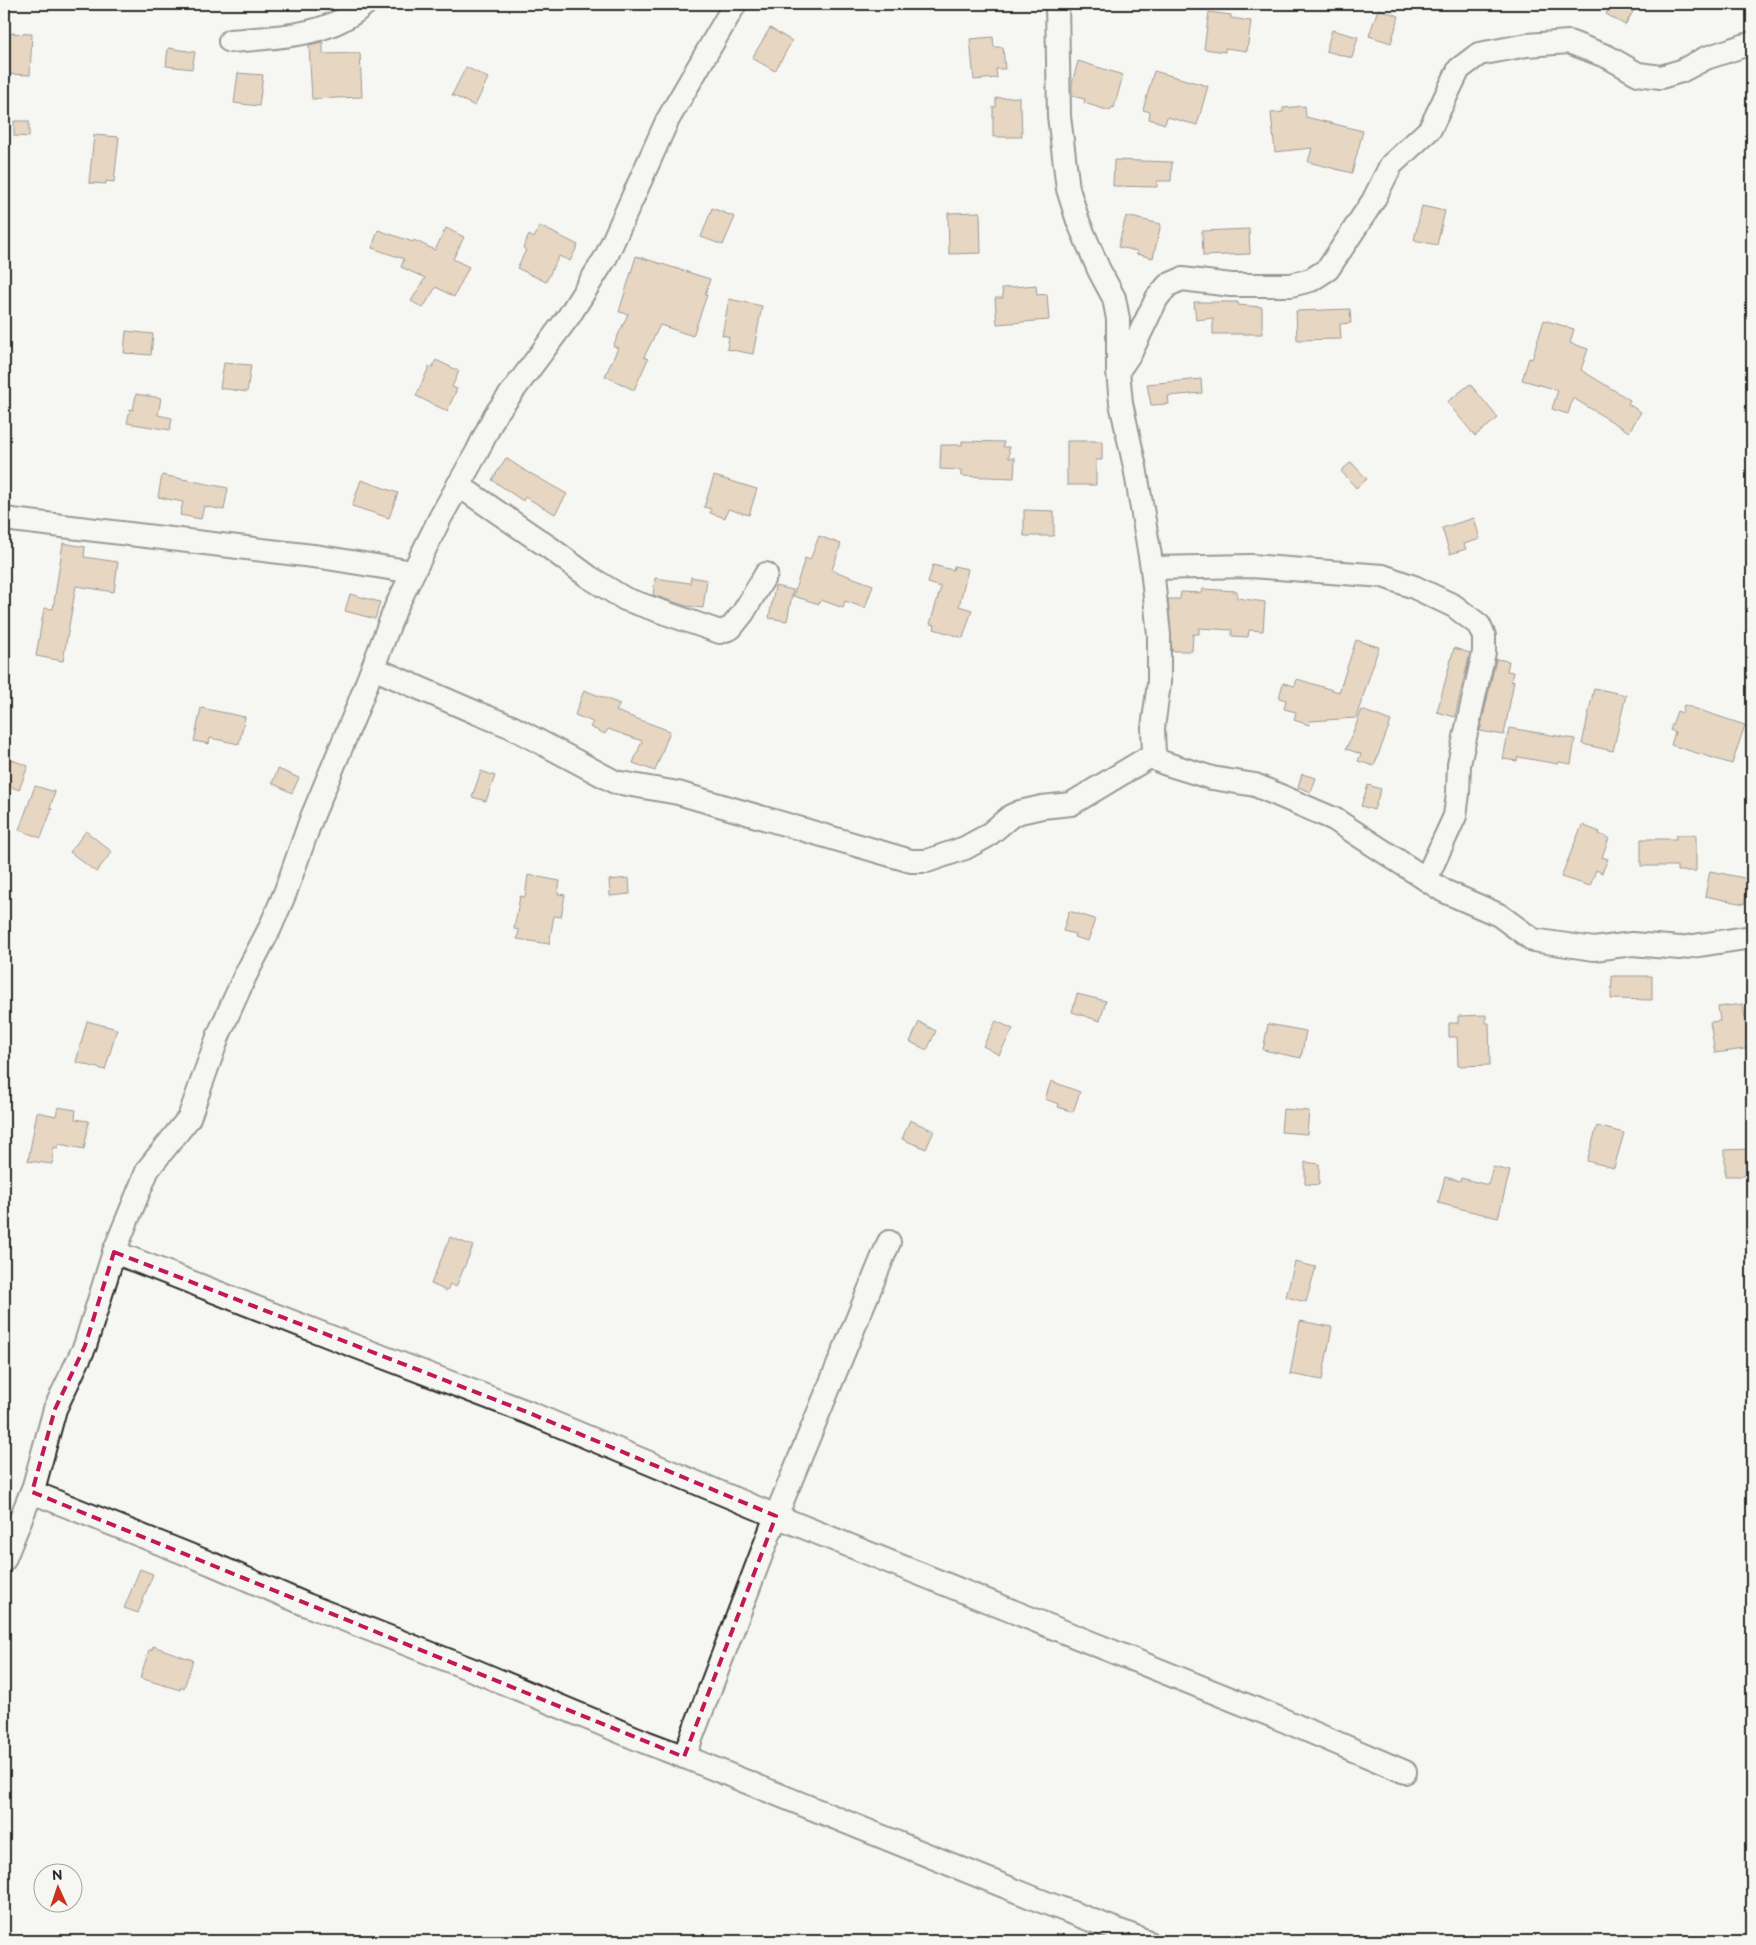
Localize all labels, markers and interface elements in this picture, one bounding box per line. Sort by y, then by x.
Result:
north arrow [32,1862,82,1912]
text: N [52,1867,63,1884]

